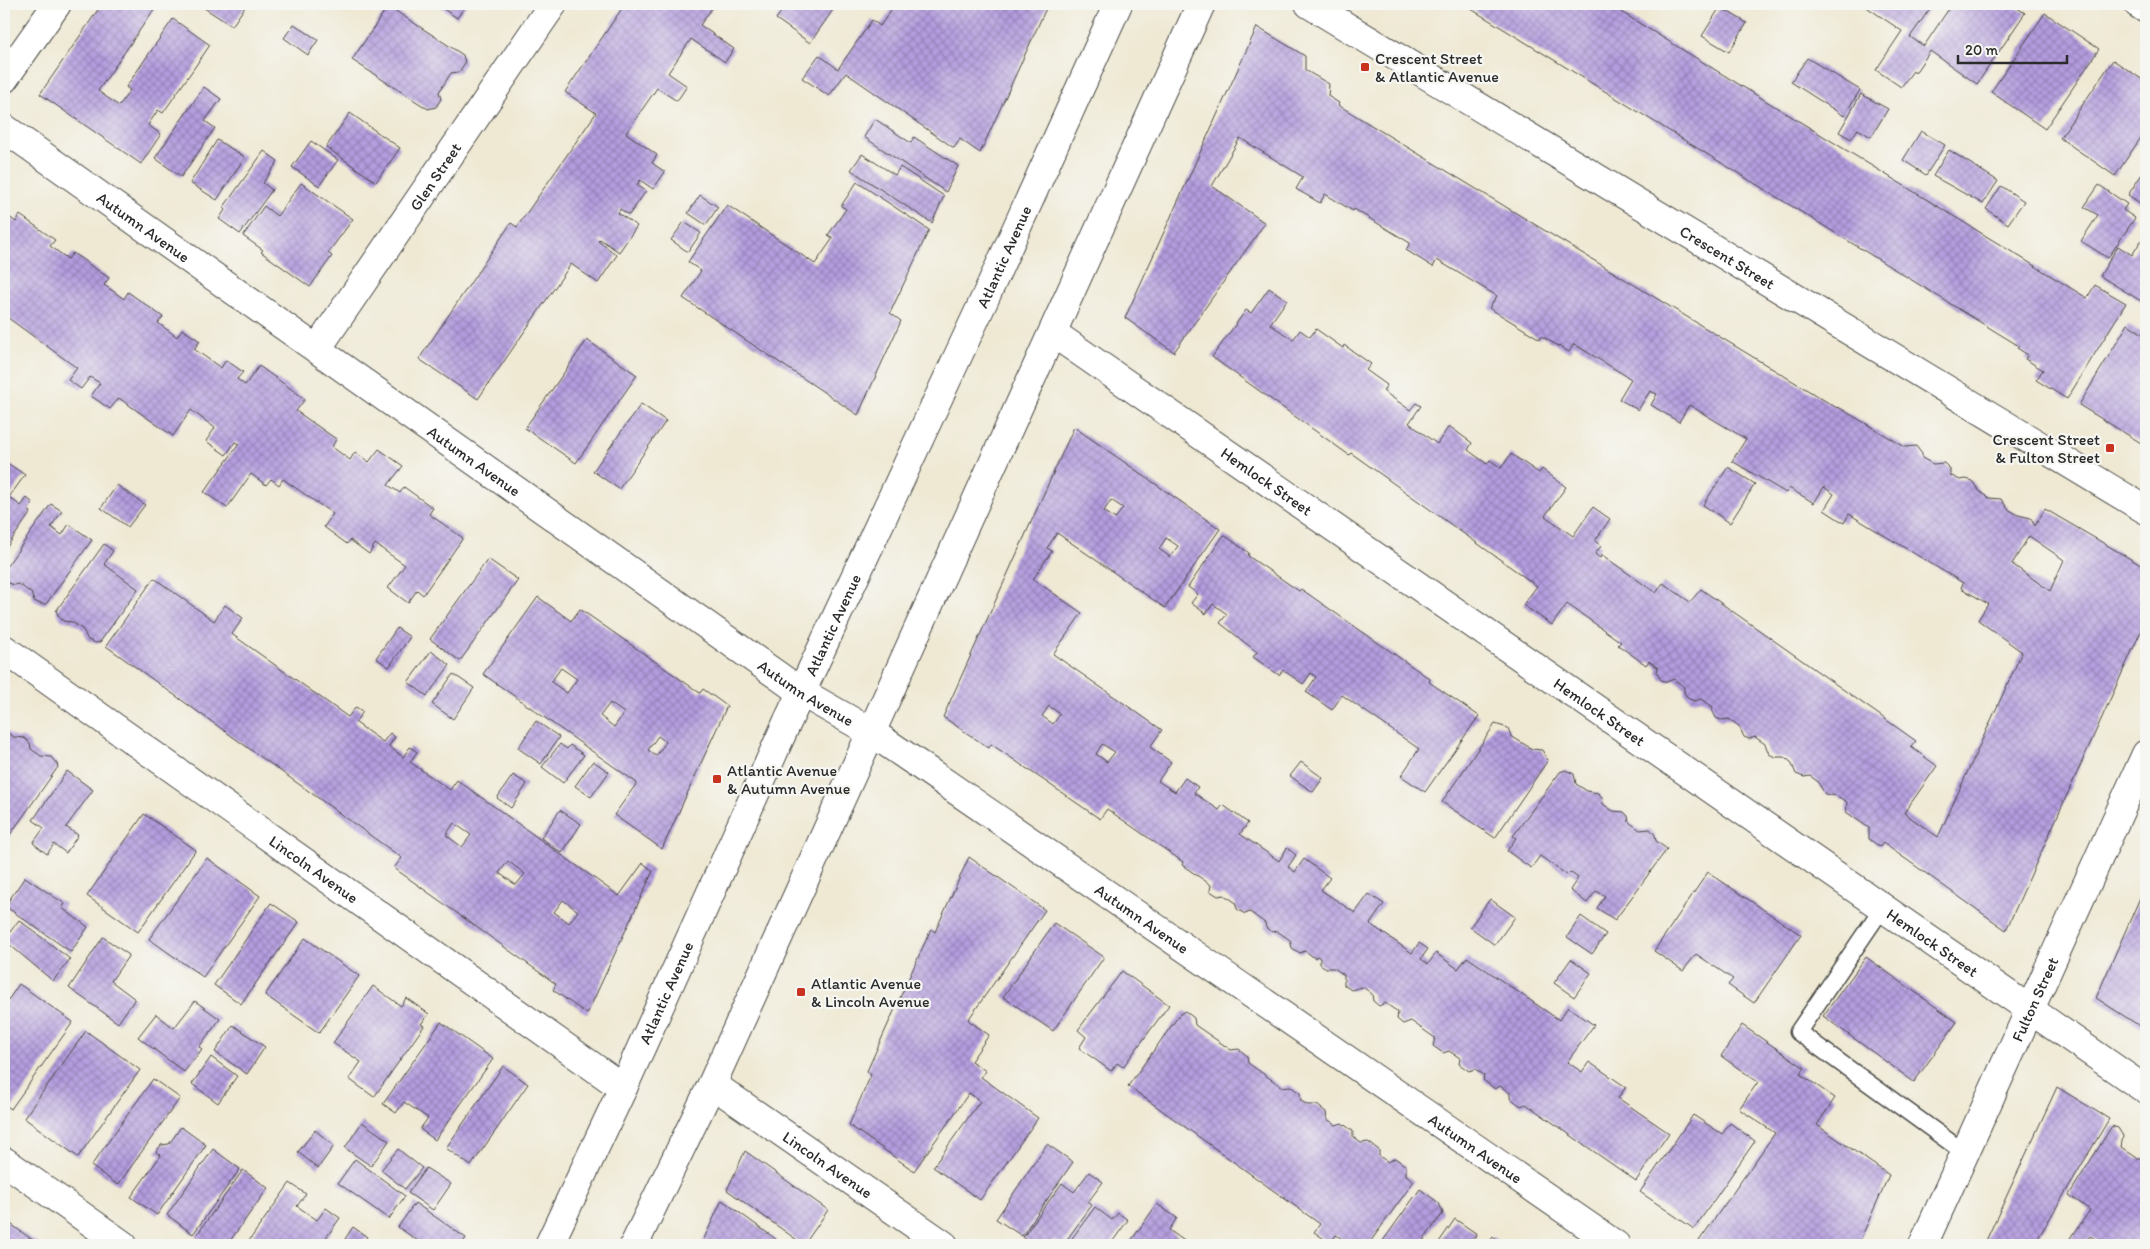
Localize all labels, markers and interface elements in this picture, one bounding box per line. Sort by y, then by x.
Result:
scale bar [1958,32,2066,64]
text: 20 m [1965,41,1999,59]
place label: Crescent Street & Atlantic Avenue [1375,49,1499,86]
marker: Crescent Street & Atlantic Avenue [1359,61,1371,73]
street label: Glen Street [405,139,465,214]
street label: Autumn Avenue [93,187,194,266]
street label: Atlantic Avenue [972,203,1035,311]
street label: Crescent Street [1676,221,1778,293]
street label: Autumn Avenue [424,421,524,500]
place label: Crescent Street & Fulton Street [1992,430,2100,467]
marker: Crescent Street & Fulton Street [2104,442,2116,454]
street label: Hemlock Street [1217,443,1316,519]
street label: Atlantic Avenue [801,571,865,679]
street label: Autumn Avenue [755,655,857,730]
street label: Hemlock Street [1550,673,1649,750]
place label: Atlantic Avenue & Autumn Avenue [727,761,850,798]
marker: Atlantic Avenue & Autumn Avenue [711,773,723,785]
street label: Lincoln Avenue [266,831,362,907]
street label: Autumn Avenue [1092,880,1193,957]
street label: Hemlock Street [1883,904,1982,980]
street label: Atlantic Avenue [635,939,697,1047]
street label: Fulton Street [2007,954,2062,1044]
place label: Atlantic Avenue & Lincoln Avenue [811,974,930,1011]
marker: Atlantic Avenue & Lincoln Avenue [795,986,807,998]
street label: Autumn Avenue [1425,1109,1526,1187]
street label: Lincoln Avenue [779,1127,876,1202]

